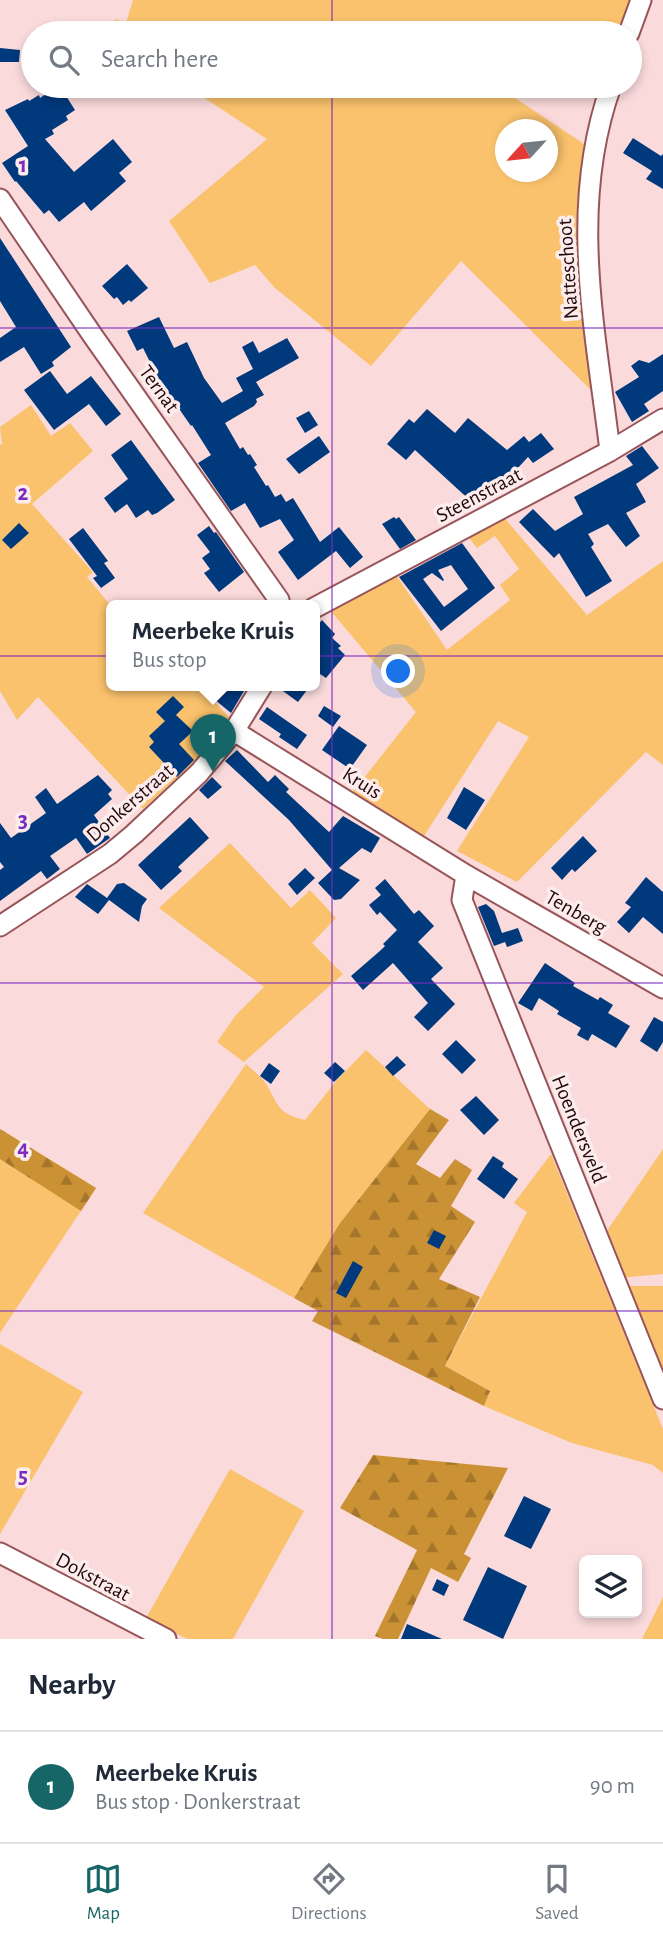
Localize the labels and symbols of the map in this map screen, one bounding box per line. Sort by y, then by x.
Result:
north arrow [495,119,558,182]
text: 1 [19,154,27,177]
street label: Natteschoot [554,218,582,320]
street label: Ternat [135,362,183,417]
street label: Steenstraat [433,464,526,526]
text: 2 [18,482,29,505]
your location [381,654,415,688]
pin: 1 [190,714,236,772]
street label: Donkerstraat [83,760,178,846]
street label: Kruis [339,763,385,803]
text: 3 [18,809,28,832]
street label: Tenberg [542,886,611,938]
street label: Hoendersveld [548,1072,610,1186]
text: 4 [17,1137,29,1160]
text: 5 [18,1465,28,1488]
street label: Dokstraat [52,1549,134,1605]

